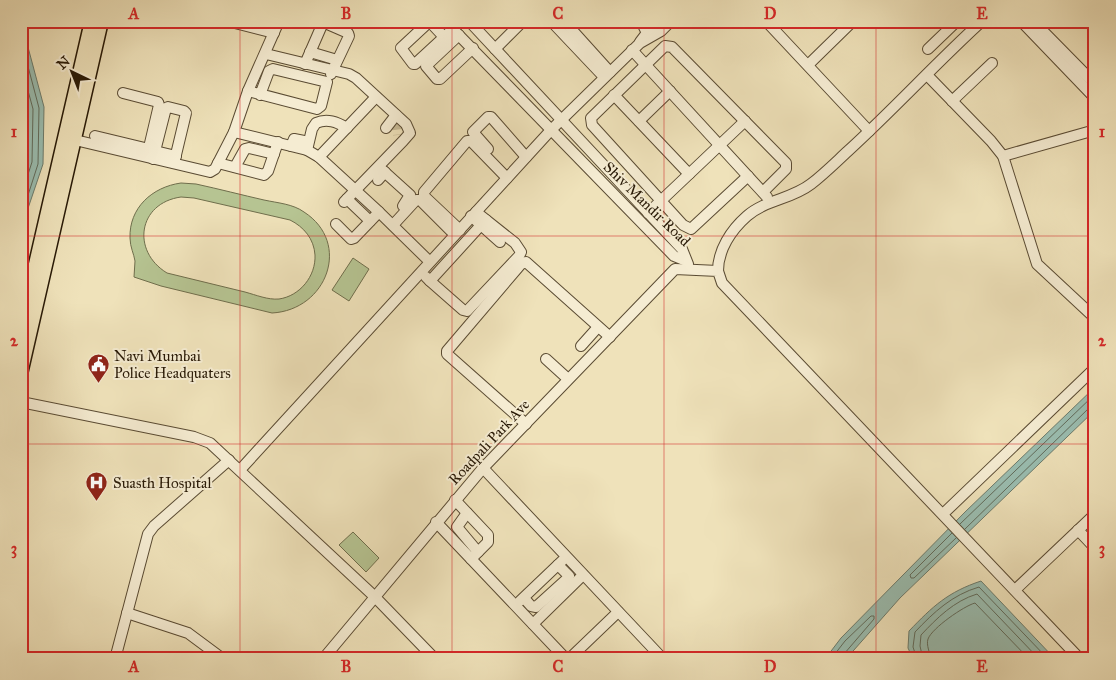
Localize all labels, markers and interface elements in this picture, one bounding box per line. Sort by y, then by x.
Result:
text: A [128,4,140,23]
text: B [341,4,351,23]
text: C [553,4,564,23]
text: D [764,4,777,23]
text: E [976,4,988,23]
north arrow [48,48,98,98]
text: N [53,53,74,73]
text: 1 [11,122,18,141]
text: 1 [1099,122,1106,141]
street label: Shiv Mandir Road [600,158,695,250]
text: 2 [10,331,19,350]
text: 2 [1098,331,1107,350]
place label: Navi Mumbai Police Headquaters [114,347,231,383]
public building icon: Navi Mumbai Police Headquaters [86,353,110,384]
street label: Roadpali Park Ave [445,396,533,488]
hospital icon: Suasth Hospital [85,471,109,502]
place label: Suasth Hospital [113,474,212,492]
text: 3 [11,539,17,559]
text: 3 [1099,539,1105,559]
text: A [128,657,140,676]
text: B [341,657,351,676]
text: C [553,657,564,676]
text: D [764,657,777,676]
text: E [976,657,988,676]

